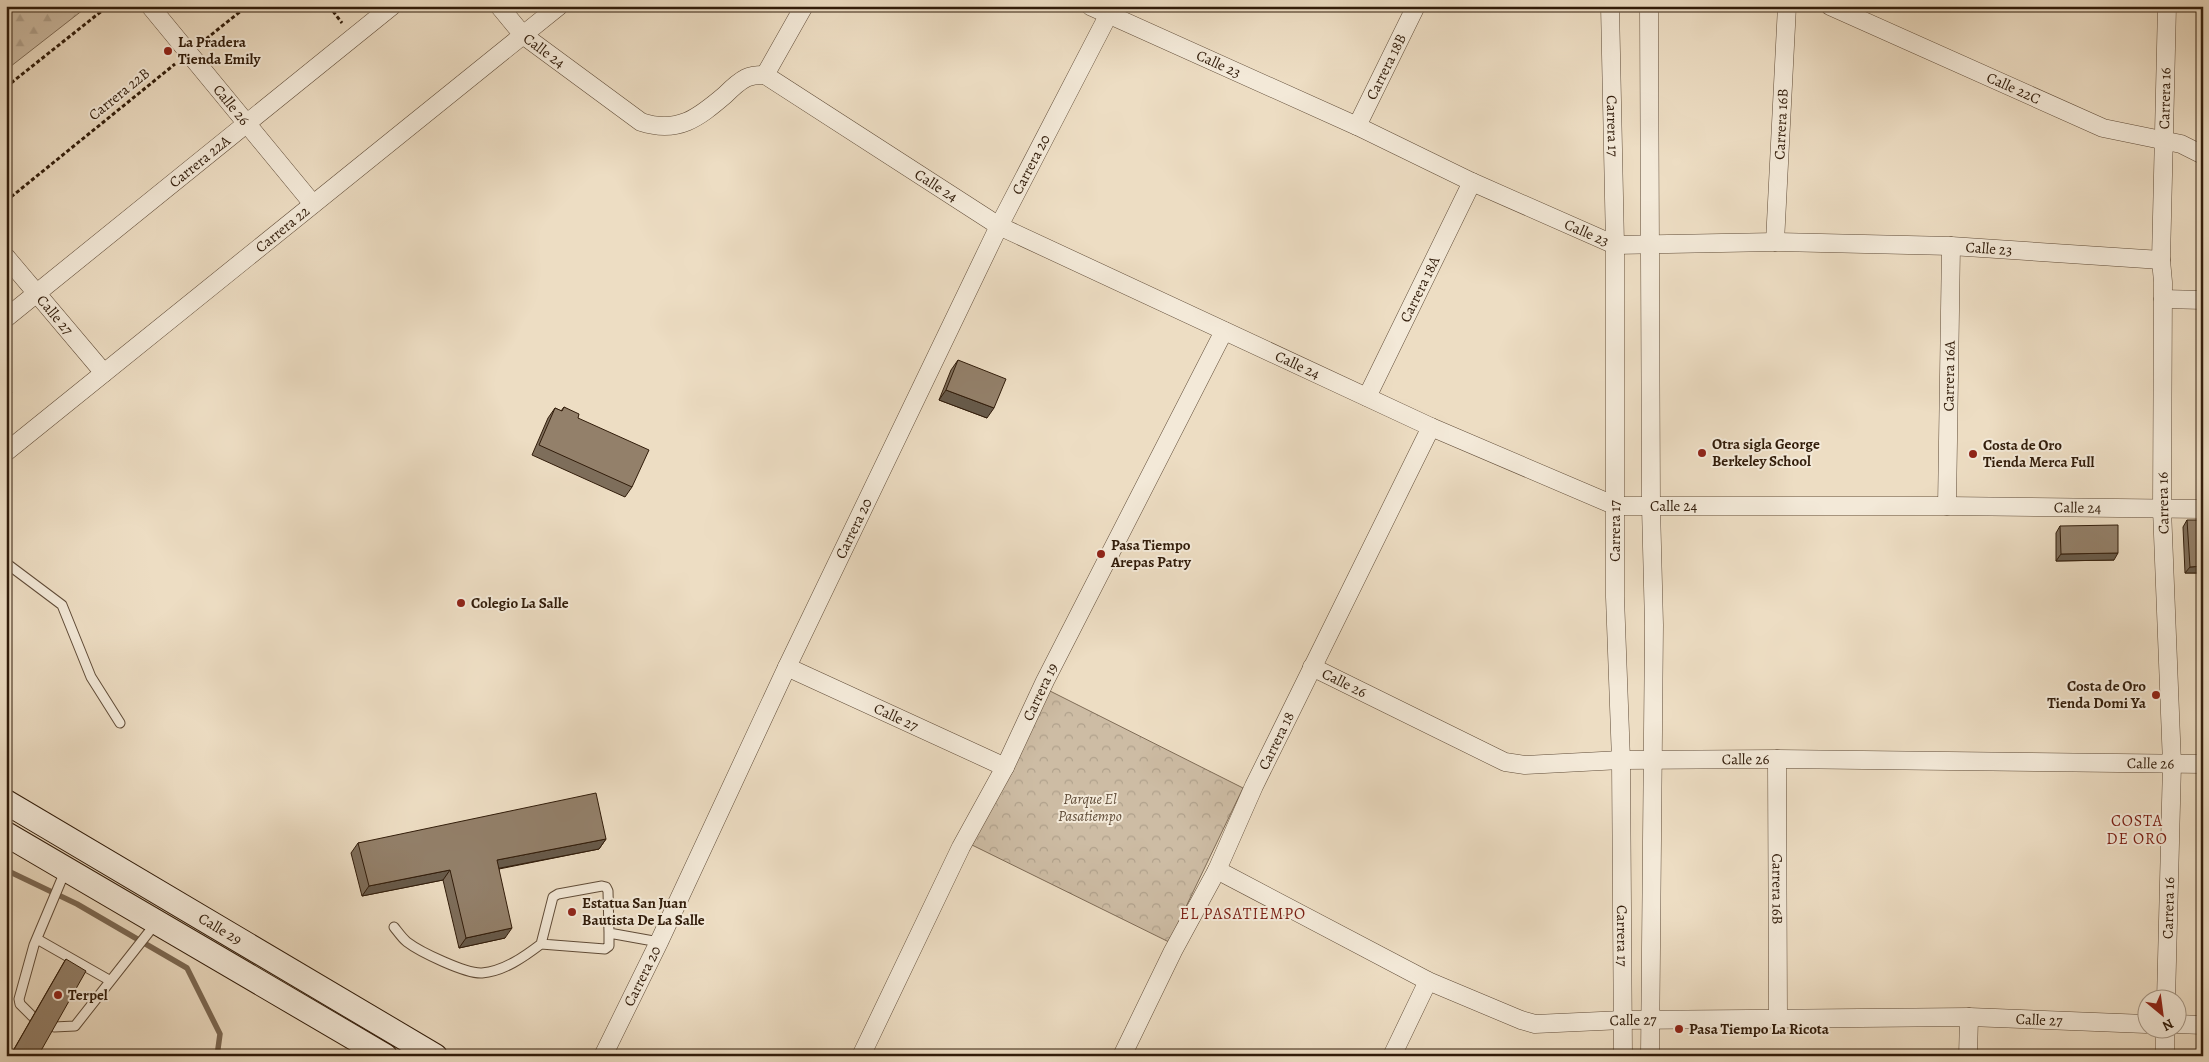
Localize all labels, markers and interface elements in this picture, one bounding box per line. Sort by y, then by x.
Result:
street label: Calle 24 [519,29,569,73]
street label: Carrera 18B [1361,30,1411,103]
place label: La Pradera Tienda Emily [178,32,261,69]
marker: La Pradera Tienda Emily [162,45,174,57]
street label: Calle 23 [1193,45,1244,83]
street label: Carrera 22B [84,63,154,125]
street label: Calle 22C [1983,67,2044,109]
street label: Carrera 16 [2154,67,2176,130]
street label: Calle 26 [209,80,254,130]
street label: Carrera 16B [1769,88,1793,160]
street label: Carrera 17 [1602,95,1623,158]
street label: Carrera 22A [165,131,235,192]
street label: Carrera 20 [1007,131,1055,198]
street label: Calle 24 [911,164,962,207]
street label: Carrera 22 [251,201,314,257]
street label: Calle 23 [1561,214,1612,251]
street label: Calle 23 [1965,237,2013,260]
street label: Carrera 18A [1395,253,1444,326]
street label: Calle 27 [32,291,78,340]
street label: Carrera 16A [1938,340,1960,412]
street label: Calle 24 [1272,346,1323,384]
place label: Otra sigla George Berkeley School [1712,434,1820,471]
place label: Costa de Oro Tienda Merca Full [1983,435,2094,472]
marker: Otra sigla George Berkeley School [1696,447,1708,459]
marker: Costa de Oro Tienda Merca Full [1967,448,1979,460]
street label: Carrera 16 [2152,472,2174,534]
street label: Carrera 20 [830,495,877,562]
street label: Calle 24 [1650,496,1697,516]
street label: Calle 24 [2054,497,2102,518]
street label: Carrera 17 [1605,500,1625,562]
place label: Pasa Tiempo Arepas Patry [1110,535,1192,572]
marker: Pasa Tiempo Arepas Patry [1095,548,1107,560]
place label: Colegio La Salle [471,593,569,613]
marker: Colegio La Salle [455,597,467,609]
street label: Carrera 19 [1018,659,1063,724]
street label: Calle 26 [1319,663,1370,702]
place label: Costa de Oro Tienda Domi Ya [2047,676,2147,713]
marker: Costa de Oro Tienda Domi Ya [2150,689,2162,701]
street label: Calle 27 [871,698,922,736]
street label: Carrera 18 [1253,708,1299,773]
street label: Calle 26 [1722,749,1769,769]
street label: Calle 26 [2127,753,2174,774]
park label: Parque El Pasatiempo [1058,789,1122,826]
district label: COSTA DE ORO [2106,810,2168,850]
street label: Carrera 16B [1767,853,1788,925]
street label: Carrera 16 [2158,877,2179,939]
place label: Estatua San Juan Bautista De La Salle [582,893,705,930]
district label: EL PASATIEMPO [1180,903,1306,925]
street label: Carrera 17 [1612,905,1632,967]
marker: Estatua San Juan Bautista De La Salle [566,906,578,918]
street label: Calle 29 [195,908,246,950]
street label: Carrera 20 [619,942,666,1010]
place label: Terpel [68,985,108,1005]
marker: Terpel [52,989,64,1001]
north arrow [2136,990,2186,1040]
street label: Calle 27 [2015,1009,2064,1031]
street label: Calle 27 [1609,1010,1657,1031]
text: N [2159,1014,2177,1036]
place label: Pasa Tiempo La Ricota [1689,1019,1830,1039]
marker: Pasa Tiempo La Ricota [1673,1023,1685,1035]

